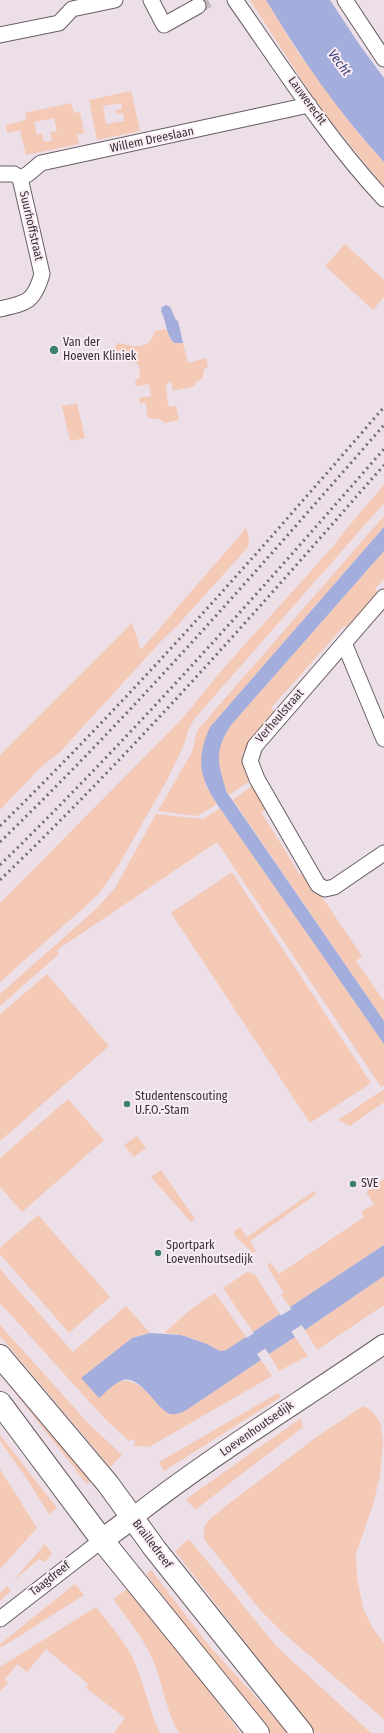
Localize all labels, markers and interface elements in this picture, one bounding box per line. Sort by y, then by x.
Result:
water label: Vecht [324,47,354,79]
street label: Lauwerecht [285,74,329,128]
street label: Willem Dreeslaan [109,124,195,156]
street label: Suurhoffstraat [16,190,46,262]
place label: Van der Hoeven Kliniek [63,336,136,364]
marker: Van der Hoeven Kliniek [48,344,60,356]
street label: Verheulstraat [253,686,307,746]
place label: Studentenscouting U.F.O.-Stam [135,1090,227,1118]
marker: Studentenscouting U.F.O.-Stam [122,1099,132,1109]
place label: SVE [361,1177,378,1191]
marker: SVE [348,1179,358,1189]
place label: Sportpark Loevenhoutsedijk [166,1239,253,1267]
marker: Sportpark Loevenhoutsedijk [153,1248,163,1258]
street label: Loevenhoutsedijk [217,1398,297,1460]
street label: Brailledreef [129,1517,175,1571]
street label: Taagdreef [27,1559,73,1599]

